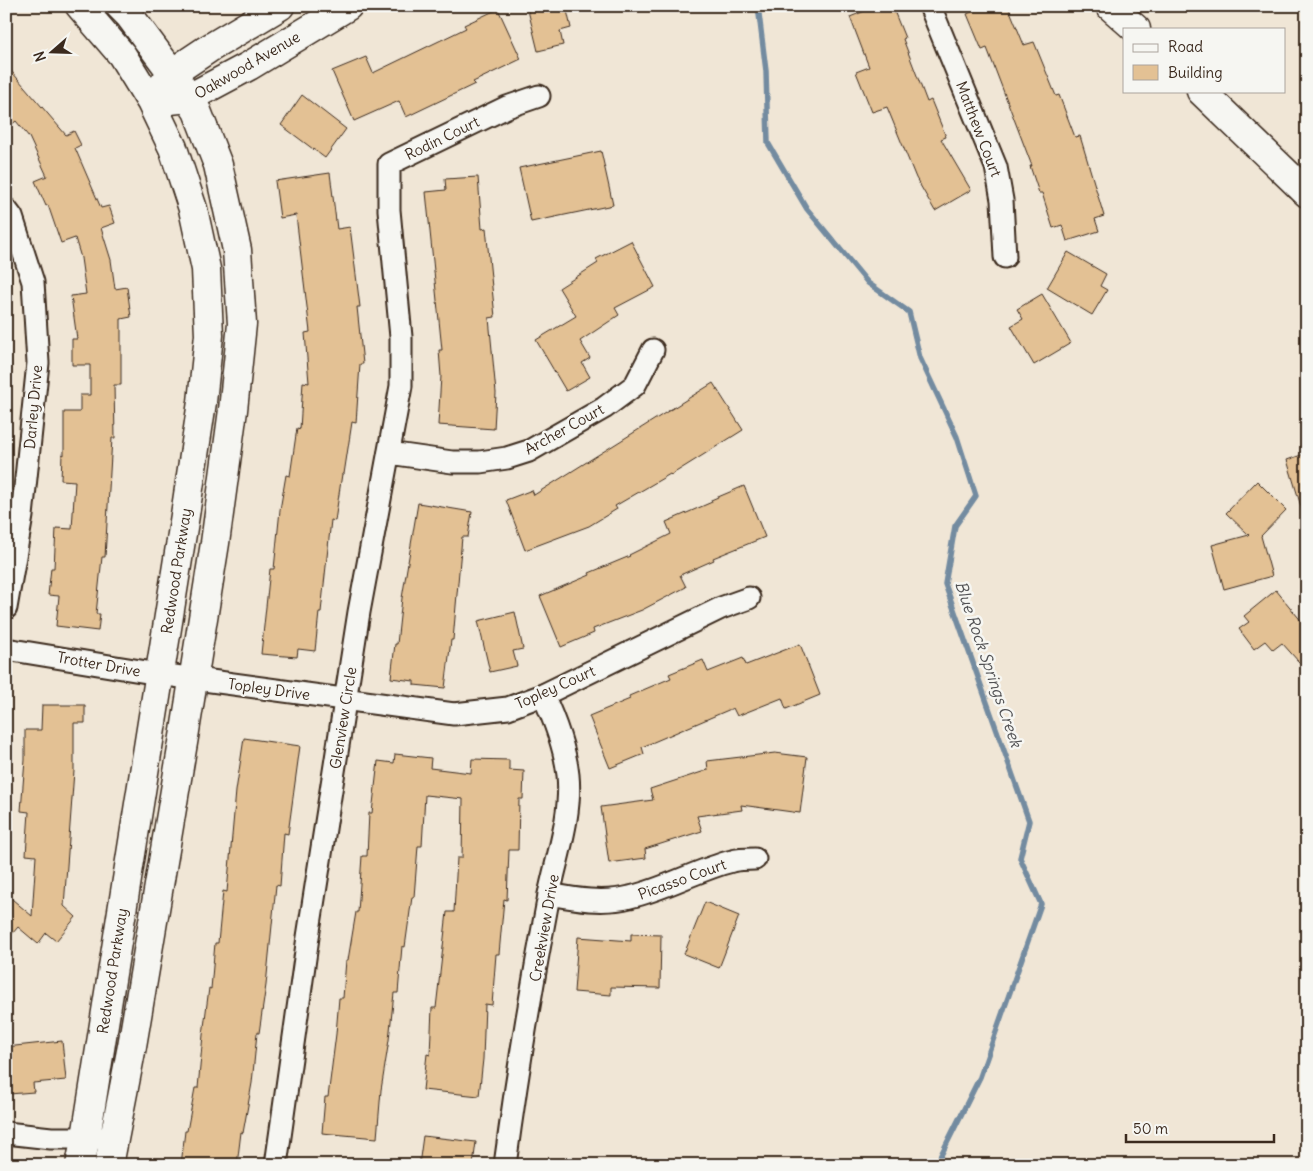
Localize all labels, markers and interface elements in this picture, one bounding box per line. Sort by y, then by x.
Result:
street label: Oakwood Avenue [191,27,303,103]
north arrow [28,28,78,78]
legend [1123,28,1286,92]
text: Road [1168,37,1203,56]
text: N [30,49,50,64]
text: Building [1168,63,1223,82]
street label: Matthew Court [952,78,1006,180]
street label: Rodin Court [402,112,482,164]
street label: Darley Drive [20,364,46,450]
street label: Archer Court [521,399,607,459]
street label: Redwood Parkway [157,507,195,635]
water label: Blue Rock Springs Creek [951,578,1027,751]
street label: Trotter Drive [56,647,142,681]
street label: Topley Court [512,661,598,713]
street label: Glenview Circle [326,666,360,770]
street label: Topley Drive [227,674,311,704]
street label: Picasso Court [635,854,729,904]
street label: Creekview Drive [525,873,563,983]
street label: Redwood Parkway [93,907,131,1035]
scale bar [1126,1111,1273,1143]
text: 50 m [1133,1119,1168,1138]

